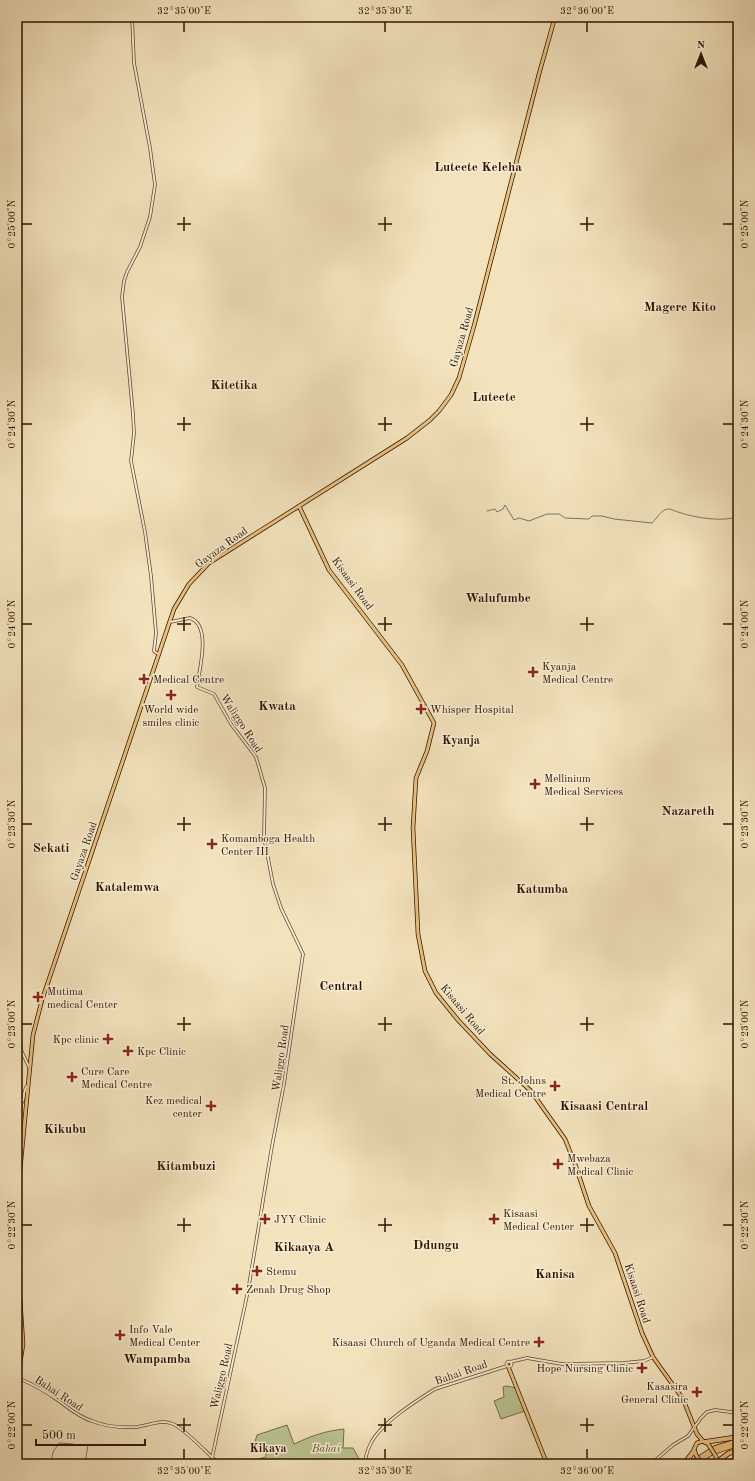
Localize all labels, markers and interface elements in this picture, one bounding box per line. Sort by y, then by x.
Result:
text: 32°35'00"E [157,6,211,16]
text: 32°35'30"E [358,6,412,16]
text: 32°36'00"E [560,6,614,16]
north arrow [681,34,721,74]
text: N [697,40,706,51]
district label: Luteete Keleha [434,161,522,174]
text: 0°25'00"N [7,199,17,248]
text: 0°25'00"N [740,199,750,248]
district label: Magere Kito [644,301,716,314]
street label: Gayaza Road [449,306,476,369]
district label: Kitetika [210,379,258,392]
district label: Luteete [472,391,516,404]
text: 0°24'30"N [7,399,17,448]
text: 0°24'30"N [740,399,750,448]
street label: Gayaza Road [194,525,250,571]
street label: Kisaasi Road [329,555,375,613]
district label: Walufumbe [465,592,531,605]
text: 0°24'00"N [7,599,17,648]
text: 0°24'00"N [740,599,750,648]
place label: Kyanja Medical Centre [542,662,613,686]
marker: Kyanja Medical Centre [527,666,539,678]
marker: Medical Centre [138,673,150,685]
place label: Medical Centre [153,675,224,686]
marker: World wide smiles clinic [165,689,177,701]
street label: Waliggo Road [218,693,264,755]
district label: Kwata [258,700,296,713]
marker: Whisper Hospital [415,703,427,715]
place label: World wide smiles clinic [143,705,200,729]
place label: Whisper Hospital [430,705,514,716]
district label: Kyanja [442,735,480,747]
place label: Mellinium Medical Services [544,774,623,798]
marker: Mellinium Medical Services [529,778,541,790]
text: 0°23'30"N [7,799,17,848]
text: 0°23'30"N [740,799,750,848]
district label: Nazareth [662,805,714,818]
street label: Gayaza Road [69,820,100,883]
place label: Komamboga Health Center III [221,834,315,858]
marker: Komamboga Health Center III [206,838,218,850]
district label: Sekati [33,842,69,855]
district label: Katalemwa [95,881,160,894]
district label: Katumba [516,883,569,896]
district label: Central [320,980,362,993]
street label: Kisaasi Road [438,983,486,1038]
place label: Mutima medical Center [47,987,118,1011]
marker: Mutima medical Center [32,991,44,1003]
text: 0°23'00"N [7,999,17,1048]
text: 0°23'00"N [740,999,750,1048]
street label: Waliggo Road [271,1024,292,1092]
marker: Kpc clinic [102,1033,114,1045]
place label: Kpc clinic [53,1035,99,1046]
marker: Kpc Clinic [122,1045,134,1057]
place label: Kpc Clinic [137,1047,186,1058]
place label: Cure Care Medical Centre [81,1067,152,1091]
marker: Cure Care Medical Centre [66,1071,78,1083]
place label: St. Johns Medical Centre [475,1076,546,1100]
marker: St. Johns Medical Centre [549,1080,561,1092]
place label: Kez medical center [145,1096,202,1120]
marker: Kez medical center [205,1100,217,1112]
district label: Kisaasi Central [560,1100,648,1113]
district label: Kikubu [44,1123,86,1136]
place label: Mwebaza Medical Clinic [567,1154,633,1178]
marker: Mwebaza Medical Clinic [552,1158,564,1170]
district label: Kitambuzi [156,1160,216,1173]
text: 0°22'30"N [7,1200,17,1249]
text: 0°22'30"N [740,1200,750,1249]
place label: Kisaasi Medical Center [503,1209,575,1233]
marker: JYY Clinic [259,1213,271,1225]
marker: Kisaasi Medical Center [488,1213,500,1225]
place label: JYY Clinic [274,1215,326,1226]
district label: Ddungu [413,1239,459,1252]
district label: Kikaaya A [274,1241,334,1254]
street label: Kisaasi Road [622,1262,652,1325]
marker: Stemu [251,1265,263,1277]
place label: Stemu [266,1267,296,1278]
district label: Kanisa [535,1268,575,1281]
marker: Zenah Drug Shop [231,1283,243,1295]
place label: Zenah Drug Shop [246,1285,331,1296]
place label: Info Vale Medical Center [129,1325,201,1349]
marker: Info Vale Medical Center [114,1329,126,1341]
marker: Kisaasi Church of Uganda Medical Centre [533,1336,545,1348]
place label: Kisaasi Church of Uganda Medical Centre [332,1338,530,1349]
street label: Waliggo Road [210,1342,235,1410]
district label: Wampamba [123,1353,191,1366]
street label: Bahai Road [434,1359,490,1388]
marker: Hope Nursing Clinic [636,1362,648,1374]
place label: Hope Nursing Clinic [536,1364,633,1375]
street label: Bahai Road [32,1375,84,1414]
place label: Kasasira General Clinic [621,1382,689,1406]
marker: Kasasira General Clinic [691,1386,703,1398]
text: 0°22'00"N [7,1400,17,1449]
text: 0°22'00"N [740,1400,750,1449]
scale bar [36,1421,145,1447]
text: 500 m [42,1429,76,1442]
district label: Kikaya [249,1443,287,1455]
park label: Bahai [311,1444,341,1455]
text: 32°35'00"E [157,1466,211,1476]
text: 32°35'30"E [358,1466,412,1476]
text: 32°36'00"E [560,1466,614,1476]

